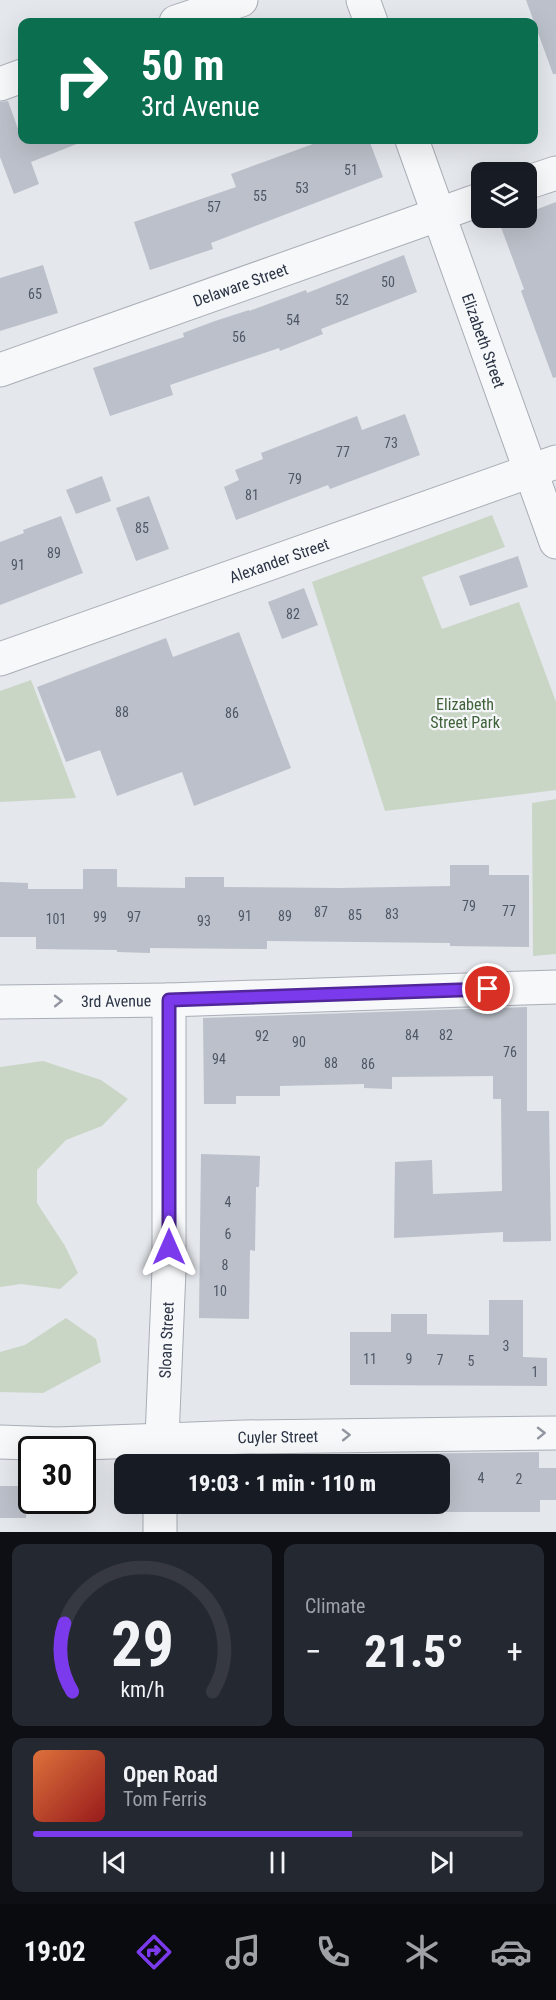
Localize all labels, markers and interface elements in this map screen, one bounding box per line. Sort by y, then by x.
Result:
text: 50 m [141,41,224,90]
icon: right [42,42,120,120]
text: 3rd Avenue [141,91,260,123]
house number: 51 [344,162,358,178]
map controls [471,162,537,228]
button: layers [471,162,537,228]
house number: 53 [295,180,309,196]
house number: 55 [253,188,267,204]
house number: 57 [207,199,221,215]
street label: Delaware Street [190,259,291,310]
house number: 50 [381,274,395,290]
house number: 65 [28,286,42,302]
street label: Elizabeth Street [458,291,510,391]
house number: 52 [335,292,349,308]
house number: 54 [286,312,300,328]
house number: 56 [232,329,246,345]
house number: 73 [384,435,398,451]
house number: 77 [336,444,350,460]
house number: 79 [288,471,302,487]
house number: 81 [245,487,259,503]
house number: 85 [135,520,149,536]
street label: Alexander Street [227,534,332,587]
house number: 89 [47,545,61,561]
house number: 91 [11,557,25,573]
house number: 82 [286,606,300,622]
park label: Elizabeth Street Park [430,695,501,732]
house number: 88 [115,704,129,720]
house number: 86 [225,705,239,721]
house number: 79 [462,898,476,914]
house number: 77 [502,903,516,919]
house number: 87 [314,904,328,920]
house number: 83 [385,906,399,922]
house number: 85 [348,907,362,923]
house number: 91 [238,908,252,924]
house number: 89 [278,908,292,924]
house number: 99 [93,909,107,925]
house number: 97 [127,909,141,925]
house number: 101 [46,911,66,927]
house number: 93 [197,913,211,929]
pin [462,963,513,1014]
icon: arrive [471,972,504,1005]
street label: 3rd Avenue [81,991,151,1011]
one-way arrow [54,995,63,1008]
house number: 84 [405,1027,419,1043]
house number: 82 [439,1027,453,1043]
house number: 92 [255,1028,269,1044]
house number: 90 [292,1034,306,1050]
house number: 76 [503,1044,517,1060]
house number: 94 [212,1051,226,1067]
house number: 88 [324,1055,338,1071]
house number: 86 [361,1056,375,1072]
house number: 4 [225,1194,232,1210]
position arrow [137,1215,201,1279]
house number: 6 [225,1226,232,1242]
house number: 8 [222,1257,229,1273]
house number: 10 [213,1283,227,1299]
street label: Sloan Street [155,1301,177,1379]
house number: 3 [503,1338,509,1354]
house number: 11 [363,1351,377,1367]
house number: 9 [406,1351,412,1367]
house number: 7 [437,1352,444,1368]
house number: 5 [468,1353,475,1369]
house number: 1 [532,1364,538,1380]
street label: Cuyler Street [237,1427,319,1447]
one-way arrow [536,1427,545,1439]
one-way arrow [341,1429,350,1442]
speed limit sign: 30 [18,1436,96,1514]
house number: 4 [478,1470,485,1486]
text: 19:03 · 1 min · 110 m [188,1471,376,1496]
house number: 2 [516,1471,523,1487]
text: Climate [305,1594,365,1618]
text: 29 [110,1608,174,1681]
text: 21.5° [364,1625,464,1678]
text: − [305,1632,322,1671]
text: + [507,1632,523,1671]
text: km/h [120,1677,164,1702]
text: Open Road [123,1762,218,1787]
text: Tom Ferris [123,1787,207,1811]
icon: previous [98,1846,131,1879]
icon: pause [261,1846,294,1879]
icon: next [425,1846,458,1879]
icon: directions [133,1931,175,1973]
icon: music [222,1931,264,1973]
icon: phone [312,1931,354,1973]
icon: climate [401,1931,443,1973]
icon: car [490,1931,532,1973]
text: 19:02 [24,1936,86,1968]

